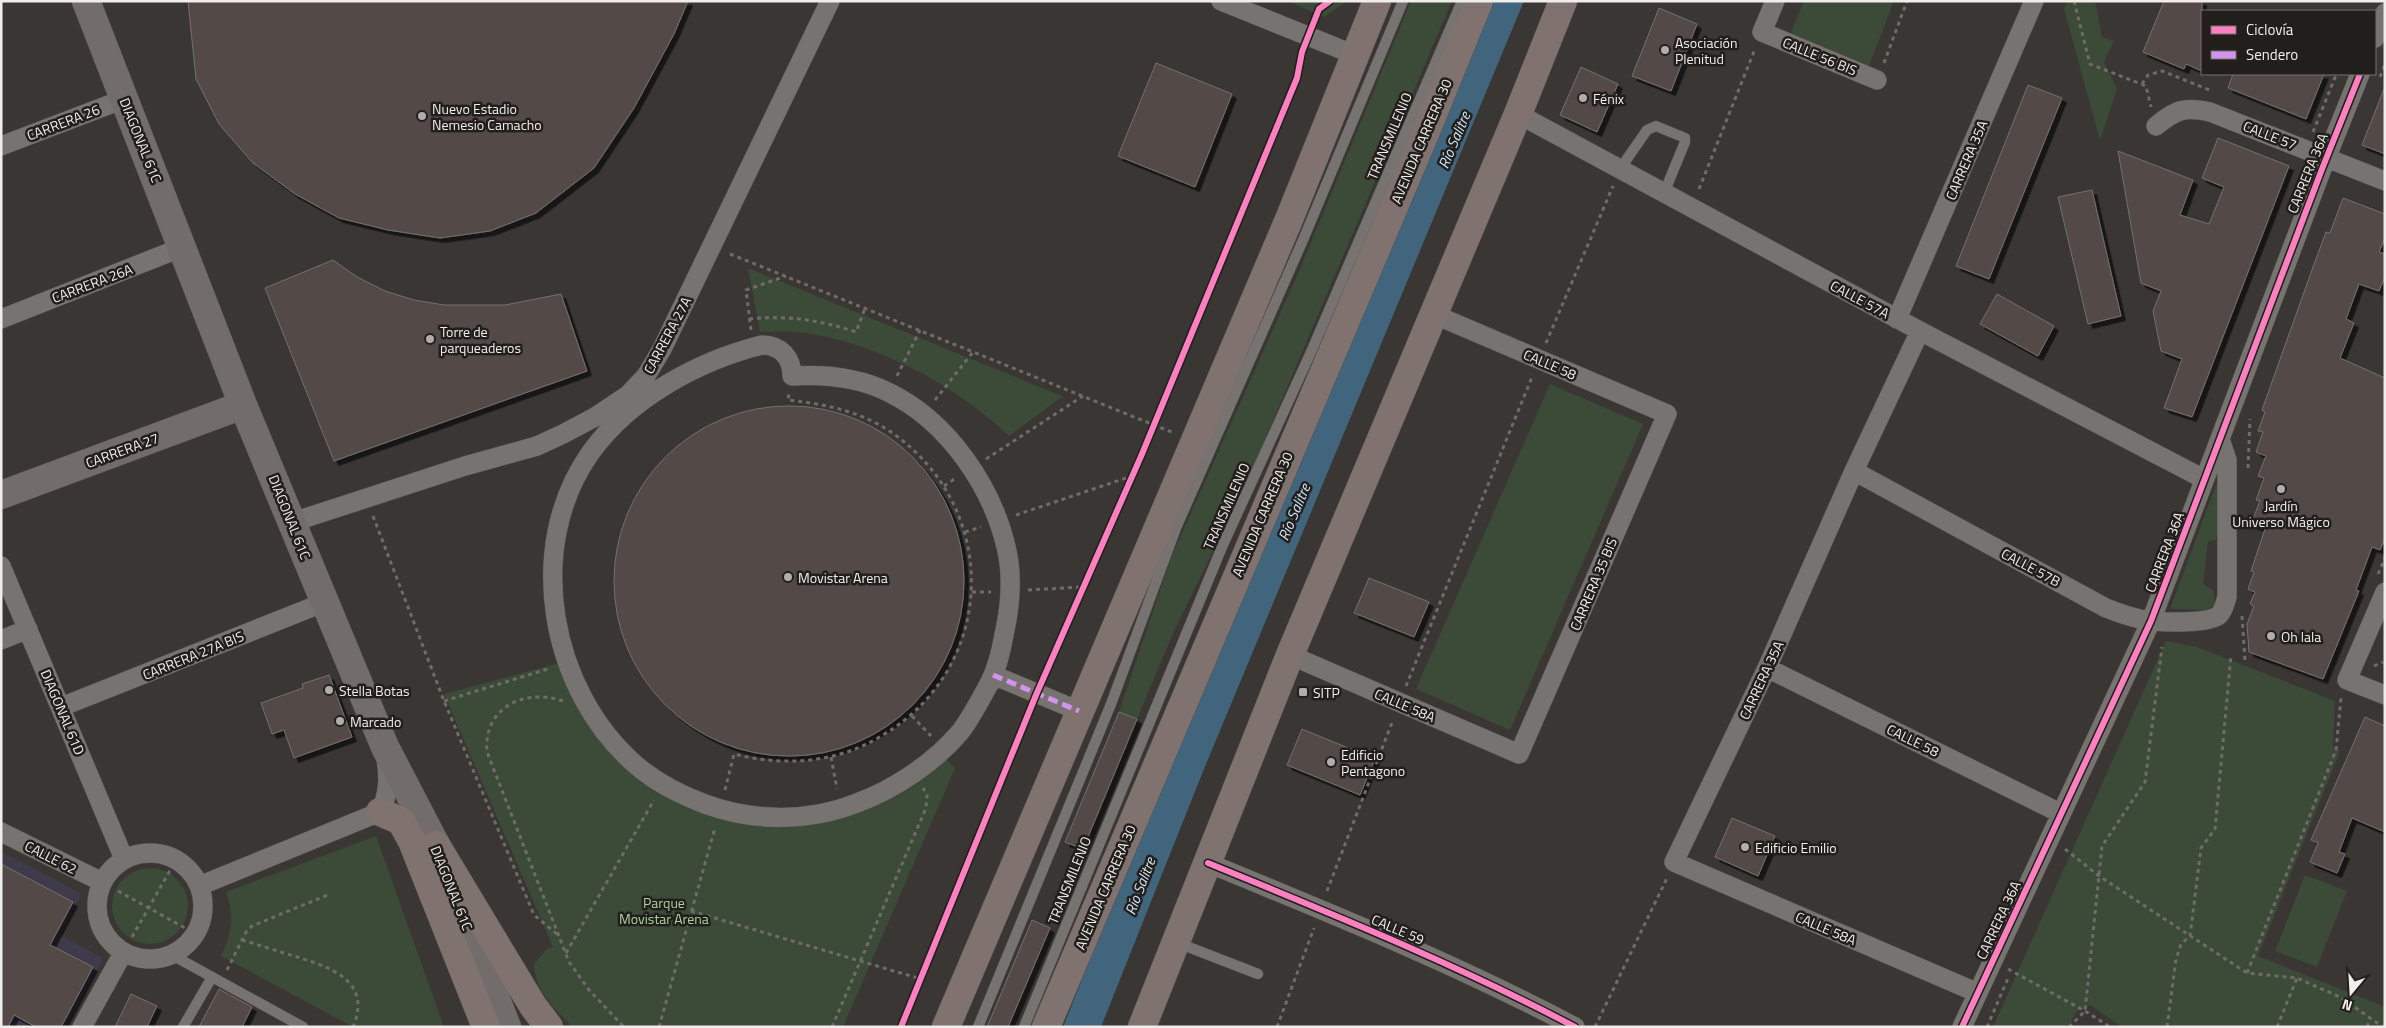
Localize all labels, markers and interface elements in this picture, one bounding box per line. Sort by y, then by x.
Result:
legend [2201,10,2376,75]
text: Ciclovía [2246,18,2294,41]
place label: Asociación Plenitud [1675,32,1738,69]
street label: CALLE 56 BIS [1780,32,1860,80]
text: Sendero [2246,43,2298,66]
marker: Asociación Plenitud [1659,44,1671,56]
street label: AVENIDA CARRERA 30 [1385,75,1457,207]
place label: Fénix [1593,88,1625,109]
street label: TRANSMILENIO [1361,89,1417,183]
marker: Fénix [1577,92,1589,104]
street label: DIAGONAL 61C [115,95,168,186]
street label: CARRERA 26 [23,98,103,146]
place label: Nuevo Estadio Nemesio Camacho [432,98,542,135]
water label: Río Salitre [1432,107,1477,172]
marker: Nuevo Estadio Nemesio Camacho [416,110,428,122]
street label: CALLE 57 [2240,115,2300,155]
street label: CARRERA 35A [1940,116,1993,203]
street label: CARRERA 36A [2281,129,2333,216]
street label: CARRERA 26A [49,258,136,308]
street label: CALLE 57A [1827,275,1894,324]
street label: CARRERA 27A [638,292,697,377]
place label: Torre de parqueaderos [440,321,521,358]
marker: Torre de parqueaderos [424,333,436,345]
street label: CALLE 58 [1520,343,1580,385]
street label: CARRERA 27 [82,427,162,473]
street label: AVENIDA CARRERA 30 [1226,448,1298,580]
street label: TRANSMILENIO [1197,459,1255,553]
street label: DIAGONAL 61C [264,472,317,563]
water label: Río Salitre [1272,479,1317,544]
marker: Jardín Universo Mágico [2275,483,2287,495]
place label: Jardín Universo Mágico [2232,495,2330,532]
street label: CARRERA 36A [2139,508,2189,595]
street label: CARRERA 35 BIS [1564,534,1622,634]
street label: CALLE 57B [1998,543,2064,591]
place label: Movistar Arena [798,567,888,588]
marker: Movistar Arena [782,571,794,583]
street label: CARRERA 27A BIS [139,625,247,685]
place label: Oh lala [2281,626,2321,647]
marker: Oh lala [2265,630,2277,642]
street label: CARRERA 35A [1734,636,1789,723]
street label: DIAGONAL 61D [36,666,90,758]
place label: Stella Botas [339,680,409,701]
place label: SITP [1313,682,1340,703]
street label: CALLE 58A [1371,683,1439,727]
marker: Stella Botas [323,684,335,696]
marker: SITP [1297,686,1309,698]
place label: Marcado [350,711,401,732]
marker: Marcado [334,715,346,727]
street label: CALLE 58 [1883,718,1943,762]
place label: Edificio Pentagono [1341,744,1405,781]
marker: Edificio Pentagono [1325,756,1337,768]
street label: AVENIDA CARRERA 30 [1069,821,1141,953]
street label: TRANSMILENIO [1042,833,1096,927]
street label: CALLE 62 [21,835,81,879]
place label: Edificio Emilio [1755,837,1837,858]
marker: Edificio Emilio [1739,841,1751,853]
street label: DIAGONAL 61C [426,843,479,934]
water label: Río Salitre [1119,853,1162,918]
street label: CARRERA 36A [1971,876,2026,963]
park label: Parque Movistar Arena [619,892,709,929]
street label: CALLE 58A [1792,906,1860,950]
street label: CALLE 59 [1368,908,1428,950]
north arrow [2326,968,2376,1018]
text: N [2339,994,2355,1017]

